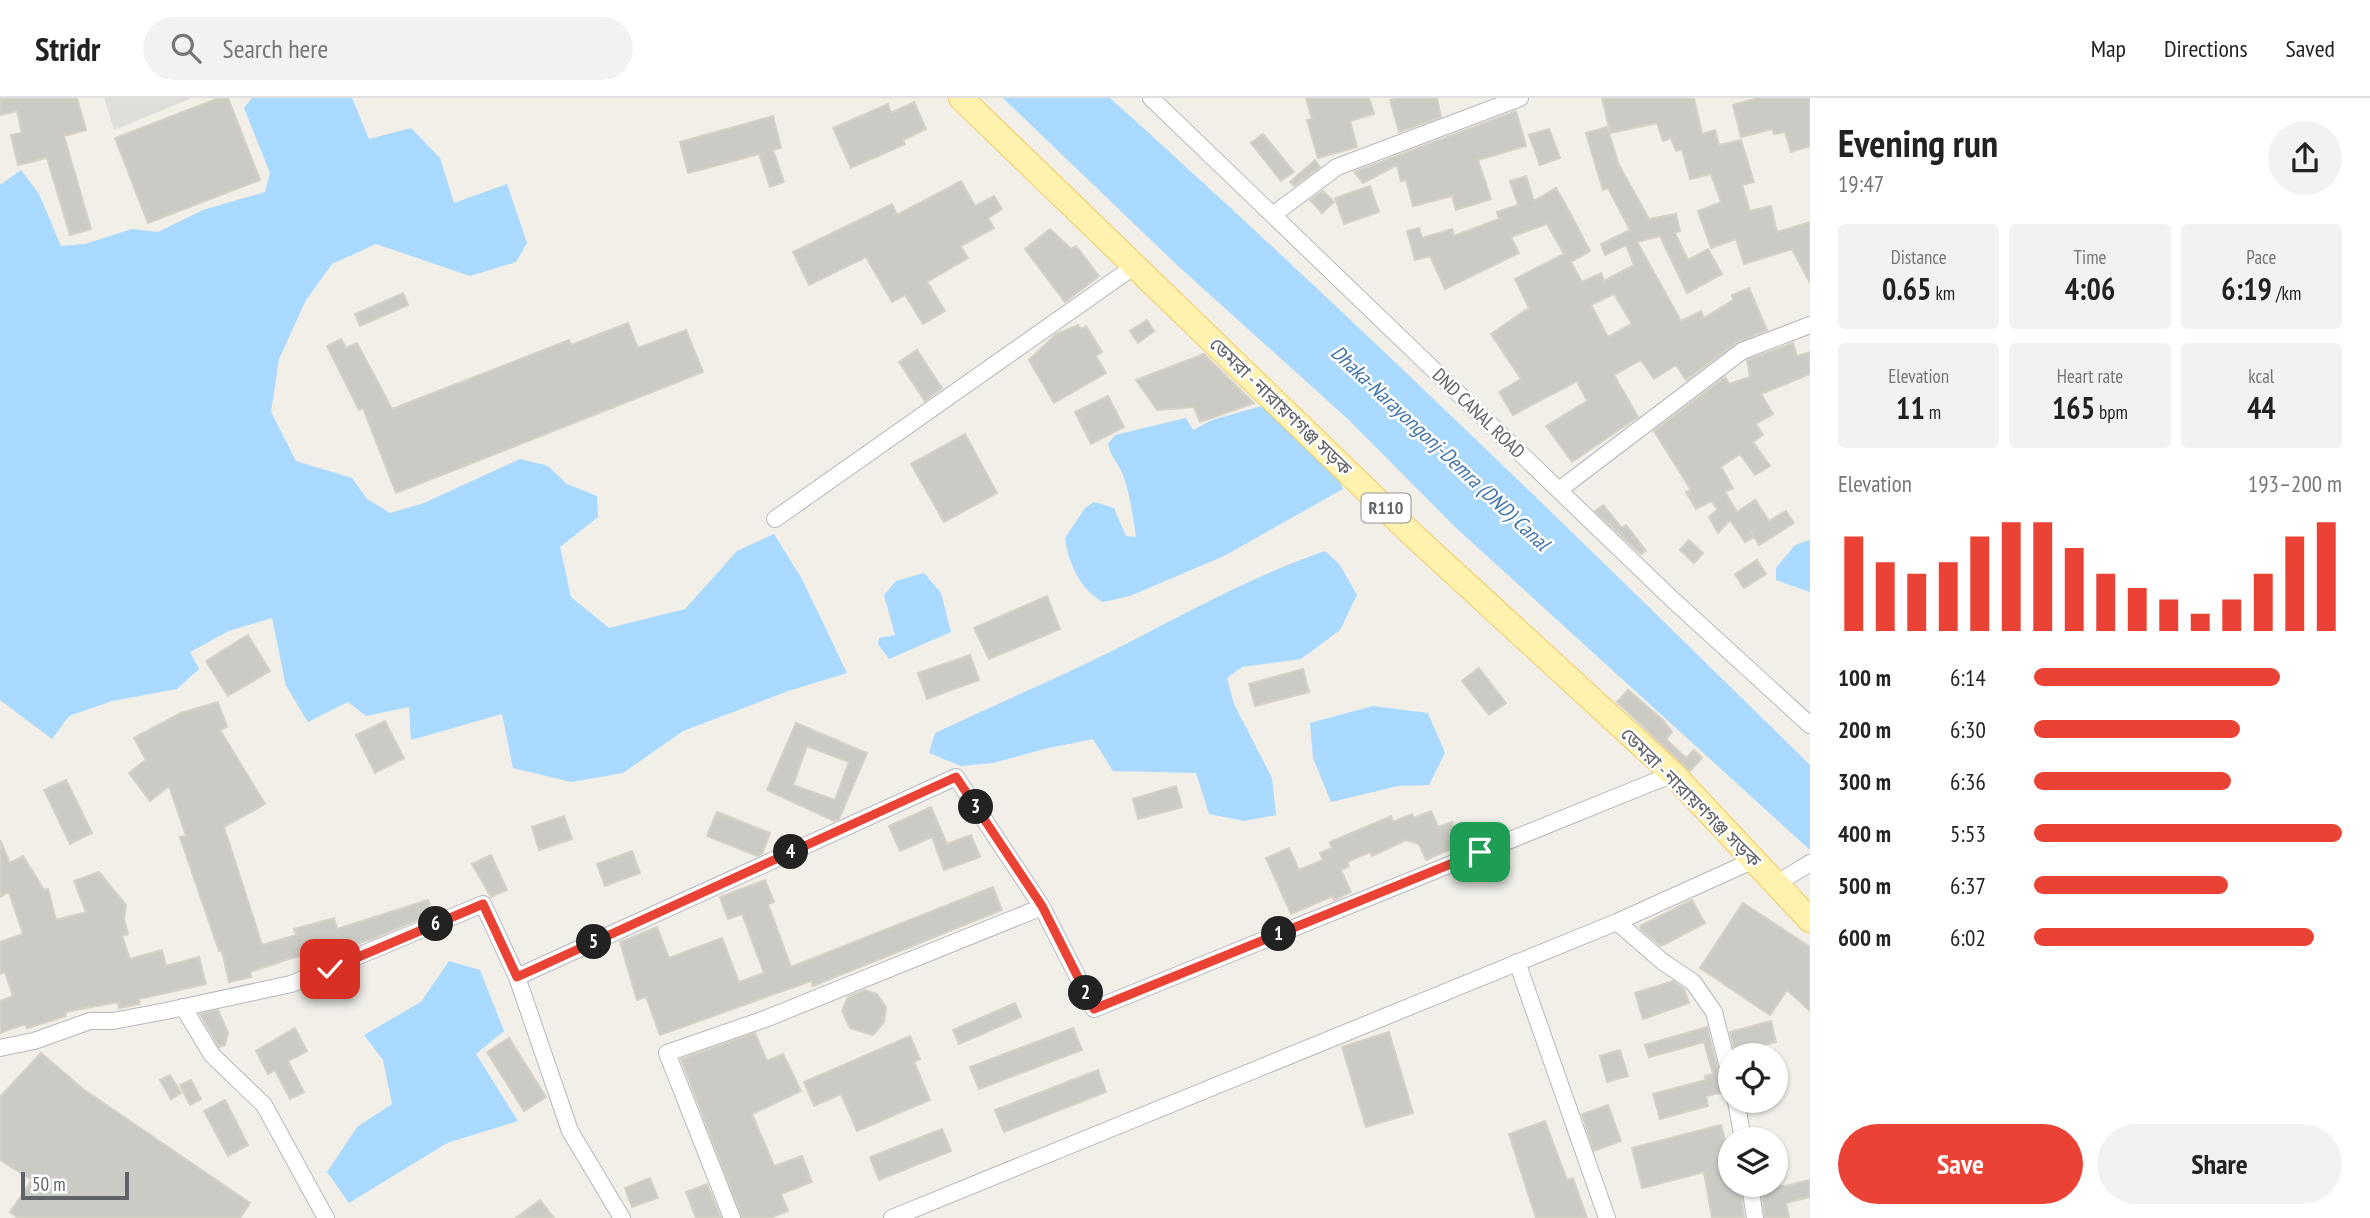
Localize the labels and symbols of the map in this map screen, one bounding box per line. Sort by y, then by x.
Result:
street label: ডেমরা - নারায়ণগঞ্জ সড়ক [1205,332,1358,481]
water label: Dhaka-Narayongonj-Demra (DND) Canal [1325,339,1557,558]
street label: DND CANAL ROAD [1428,363,1530,463]
road number: R110 [1362,494,1410,522]
street label: ডেমরা - নারায়ণগঞ্জ সড়ক [1616,722,1767,873]
pin: 3 [958,790,993,824]
pin [1450,822,1510,882]
pin: 4 [774,834,808,870]
pin: 6 [418,906,453,942]
pin: 1 [1262,916,1296,952]
pin: 5 [576,924,612,960]
pin [300,939,360,999]
pin: 2 [1068,976,1104,1010]
scale bar [21,1169,130,1201]

